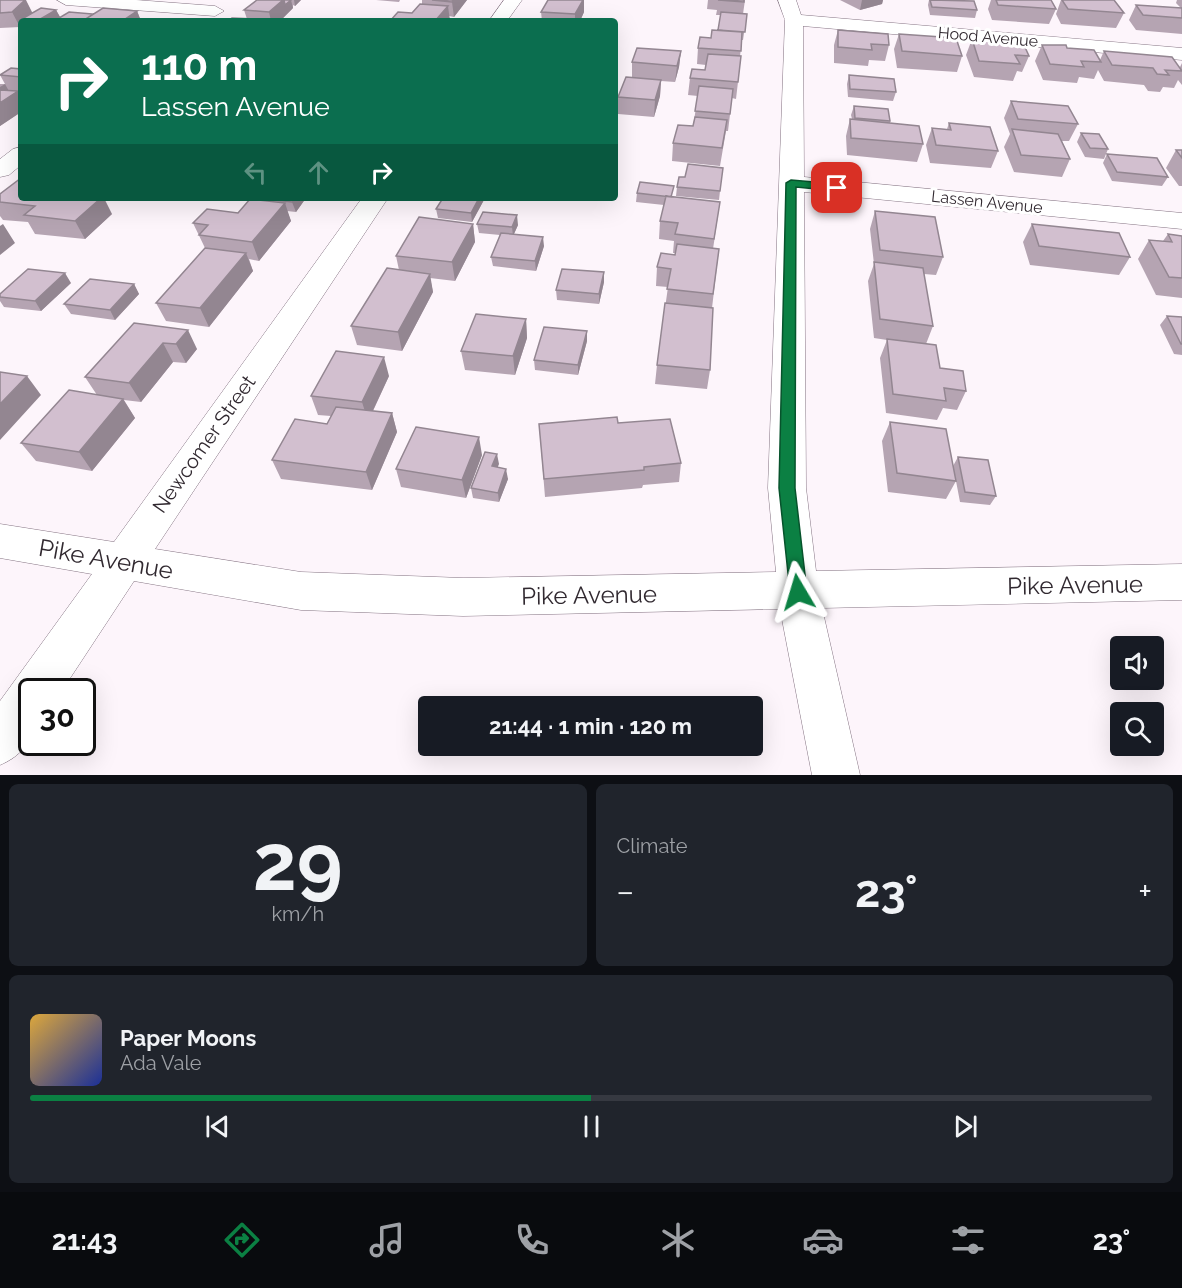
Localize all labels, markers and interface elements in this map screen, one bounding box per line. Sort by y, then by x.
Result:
street label: Hood Avenue [937,23,1039,51]
text: 110 m [141,41,257,90]
icon: right [42,42,120,120]
text: Lassen Avenue [141,91,330,122]
icon: left [239,156,272,189]
icon: ahead [302,156,335,189]
icon: right [365,156,398,189]
pin [811,162,862,213]
icon: arrive [820,171,853,204]
street label: Lassen Avenue [930,187,1044,217]
street label: Newcomer Street [148,370,261,517]
street label: Pike Avenue [37,533,175,585]
position arrow [766,560,830,624]
street label: Pike Avenue [1007,569,1143,601]
street label: Pike Avenue [521,579,657,611]
map controls [1110,636,1164,756]
button: sound [1110,636,1164,690]
speed limit sign: 30 [18,678,96,756]
button: search [1110,702,1164,756]
text: 21:44 · 1 min · 120 m [489,713,692,739]
text: 29 [253,817,343,908]
text: Climate [617,834,688,858]
text: 23° [855,865,918,918]
text: − [617,872,634,911]
text: + [1138,872,1152,911]
text: km/h [271,902,324,926]
text: Paper Moons [120,1025,256,1051]
text: Ada Vale [120,1051,202,1075]
icon: previous [201,1110,234,1143]
icon: pause [575,1110,608,1143]
icon: next [949,1110,982,1143]
icon: directions [221,1219,263,1261]
icon: music [366,1219,408,1261]
icon: phone [511,1219,553,1261]
icon: climate [657,1219,699,1261]
icon: car [802,1219,844,1261]
icon: filters [947,1219,989,1261]
text: 21:43 [52,1225,117,1256]
text: 23° [1093,1225,1130,1256]

